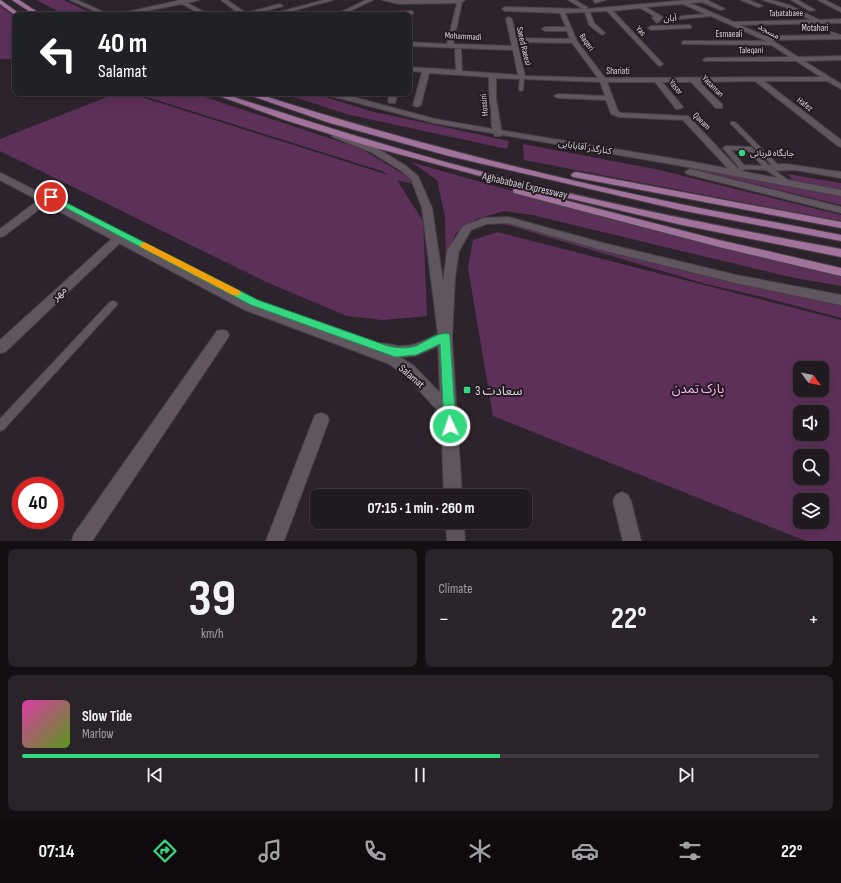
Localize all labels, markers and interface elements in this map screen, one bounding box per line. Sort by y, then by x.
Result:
street label: Tabatabaee [769,8,804,19]
street label: آبان [663,13,677,24]
street label: مسجد [756,21,782,42]
street label: Motahari [802,23,829,34]
street label: Yas [633,24,648,39]
street label: Saeed Raeesi [514,26,533,67]
text: 40 m [98,27,147,60]
icon: left [32,28,84,80]
street label: Esmaeali [716,29,743,40]
street label: Mohammadi [444,30,482,43]
street label: Baqeri [577,31,597,54]
street label: Taleqani [739,45,764,56]
text: Salamat [98,61,147,82]
street label: Shariati [606,66,630,77]
street label: Yasaman [699,73,726,100]
street label: Yaser [666,78,685,97]
street label: Hossini [478,93,491,116]
street label: Hafez [794,95,816,114]
street label: Qaeam [690,110,713,133]
street label: کنارگذر آقابابایی [558,138,613,157]
marker: جایگاه قربانی [737,148,747,158]
place label: جایگاه قربانی [750,148,794,159]
street label: Aghababaei Expressway [480,169,569,202]
pin [34,180,68,214]
icon: arrive [40,186,62,208]
street label: مهر [48,283,70,304]
north arrow [793,361,829,397]
map controls [793,361,829,529]
street label: Salamat [396,362,428,392]
park label: پارک تمدن [672,381,724,398]
place label: سعادت 3 [475,383,522,399]
marker: سعادت 3 [462,385,472,395]
position arrow [429,405,471,447]
button: sound [793,405,829,441]
button: search [793,449,829,485]
speed limit sign: 40 [12,477,64,529]
button: layers [793,493,829,529]
text: 07:15 · 1 min · 260 m [368,499,474,518]
text: 39 [188,568,236,631]
text: Climate [439,581,472,597]
text: 22° [611,601,647,637]
text: − [439,606,449,633]
text: + [808,606,819,633]
text: km/h [201,626,223,642]
text: Slow Tide [82,707,132,726]
text: Marlow [82,726,114,742]
icon: previous [144,764,166,786]
icon: pause [409,764,431,786]
icon: next [675,764,697,786]
icon: directions [151,837,179,865]
icon: music [256,837,284,865]
icon: phone [361,837,389,865]
icon: climate [466,837,494,865]
icon: car [571,837,599,865]
icon: filters [676,837,704,865]
text: 07:14 [38,841,74,862]
text: 22° [781,841,802,862]

